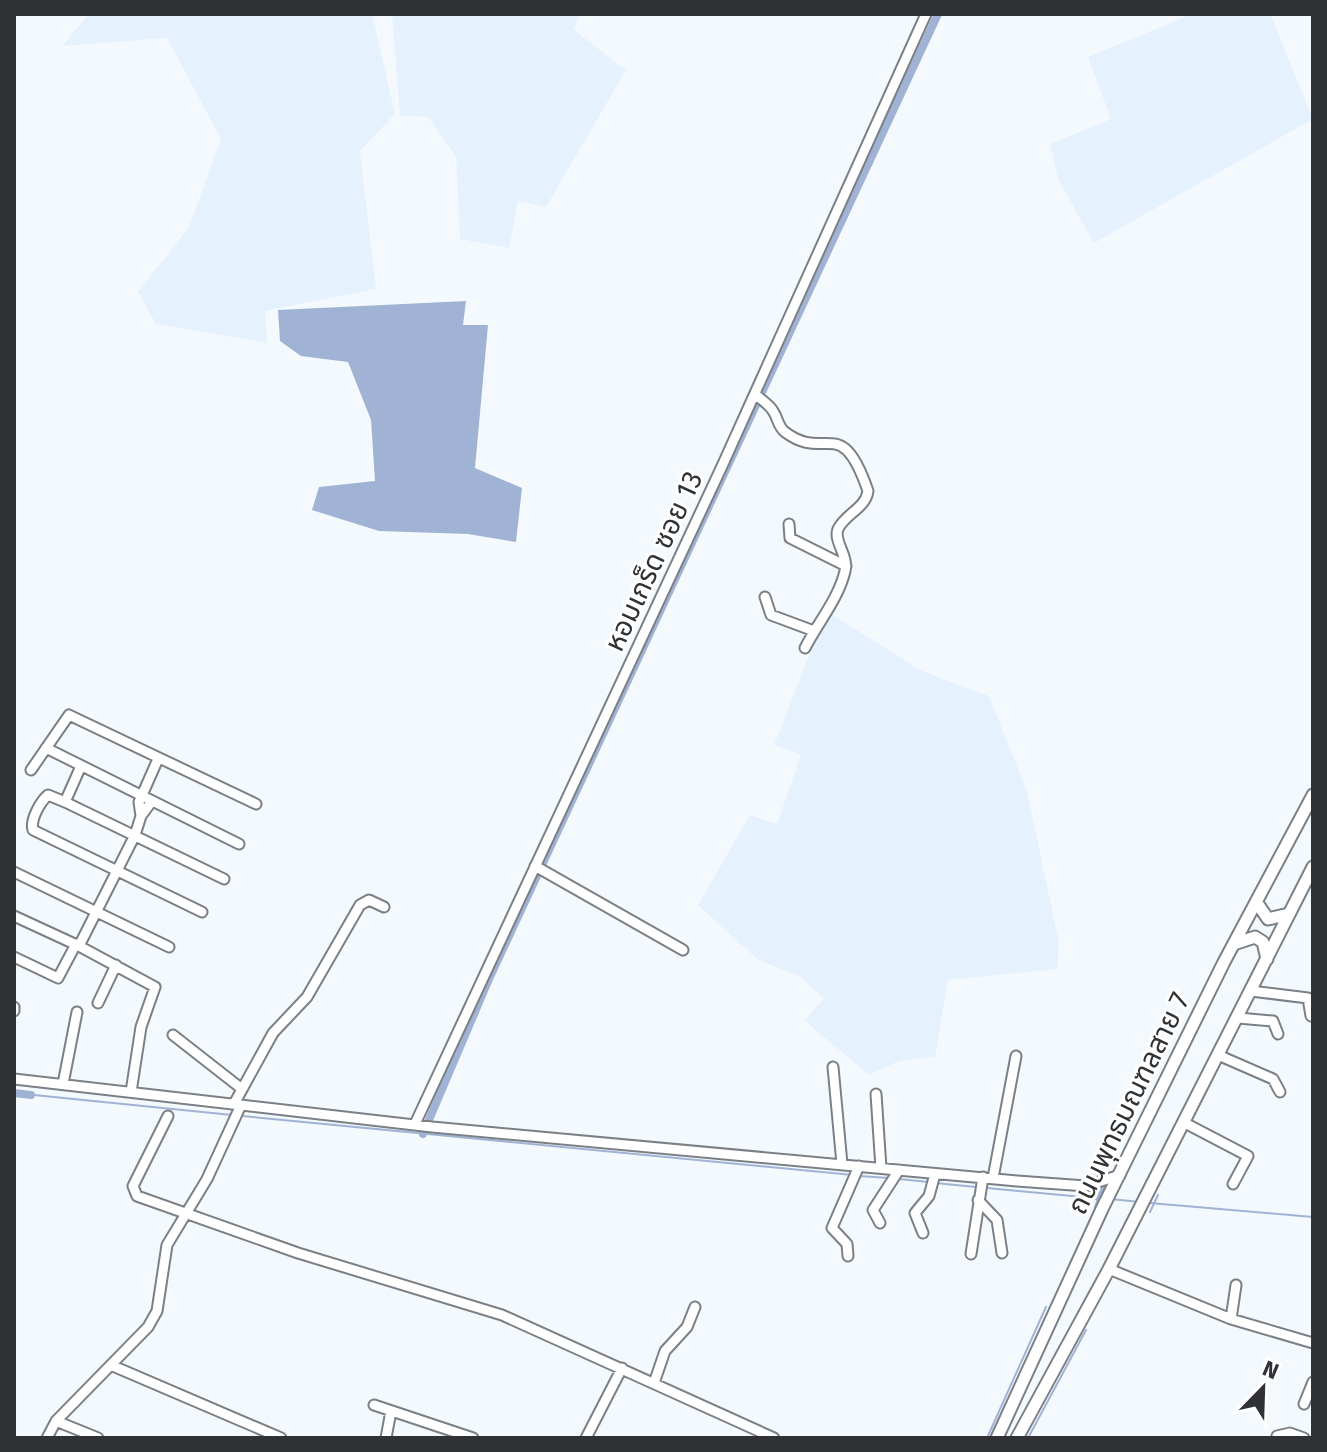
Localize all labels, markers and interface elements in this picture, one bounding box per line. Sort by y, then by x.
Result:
street label: หอมเกร็ด ซอย 13 [597,466,710,656]
street label: ถนนพุทธมณฑลสาย 7 [1060,987,1197,1220]
north arrow [1223,1348,1303,1428]
text: N [1259,1355,1283,1385]

